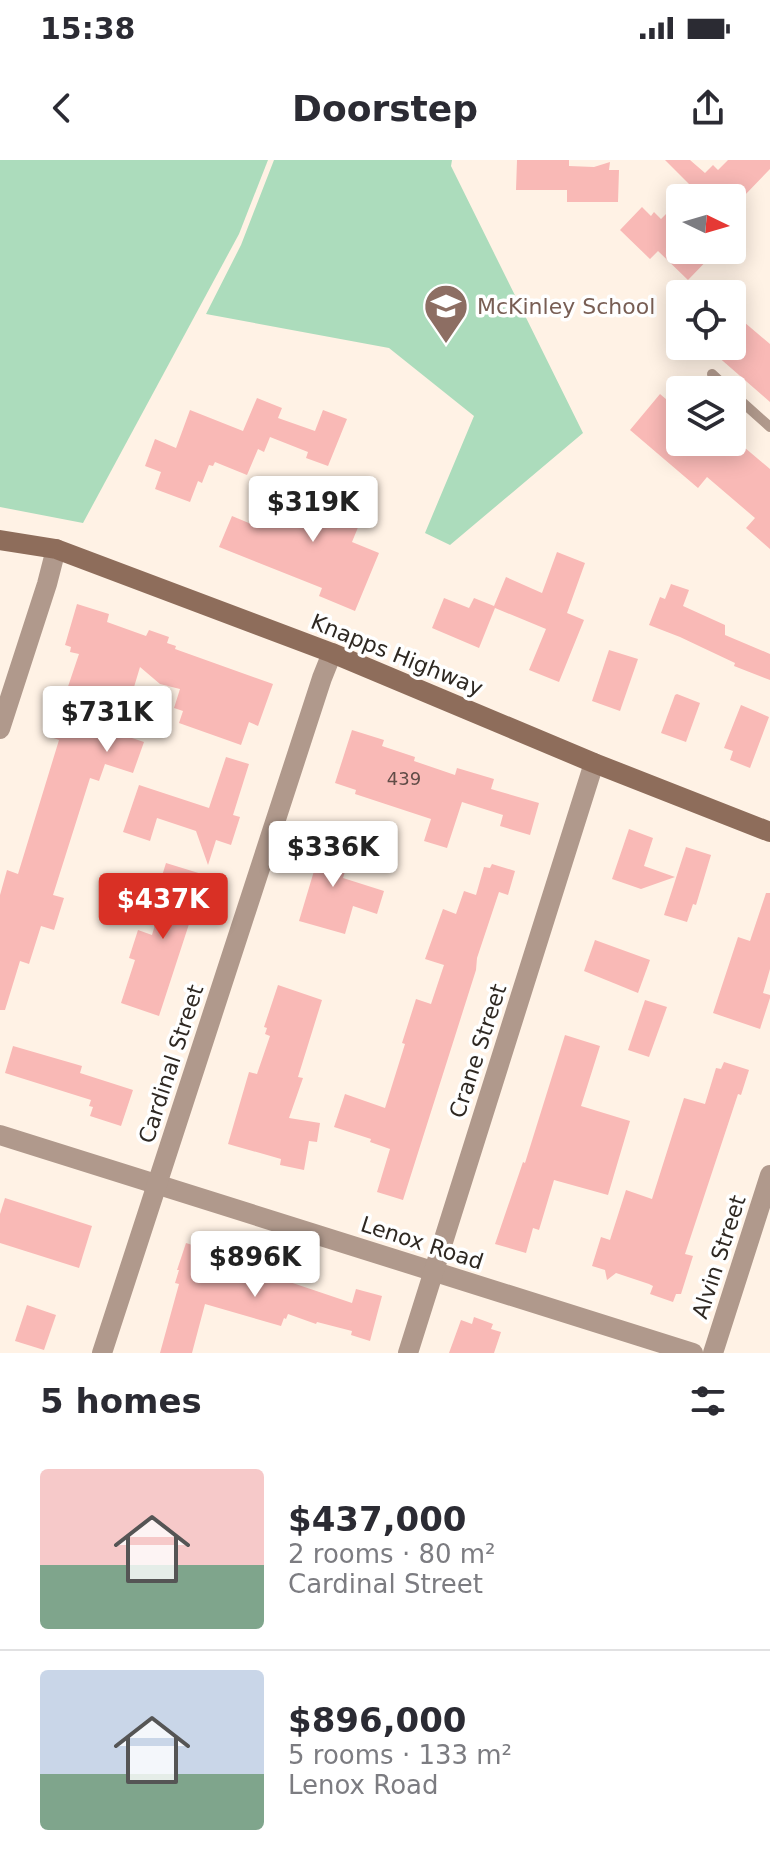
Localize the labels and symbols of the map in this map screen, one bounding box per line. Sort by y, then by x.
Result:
north arrow [666,184,746,264]
school or university icon: McKinley School [422,282,470,345]
place label: McKinley School [477,294,655,319]
pin: $319K [257,476,369,544]
street label: Knapps Highway [307,609,487,701]
pin: $731K [51,686,163,754]
house number: 439 [387,768,421,789]
pin: $336K [277,821,389,889]
pin: $437K [107,873,219,941]
street label: Cardinal Street [134,981,208,1146]
street label: Crane Street [445,981,512,1121]
street label: Alvin Street [687,1192,751,1322]
street label: Lenox Road [358,1211,486,1275]
pin: $896K [199,1231,311,1299]

